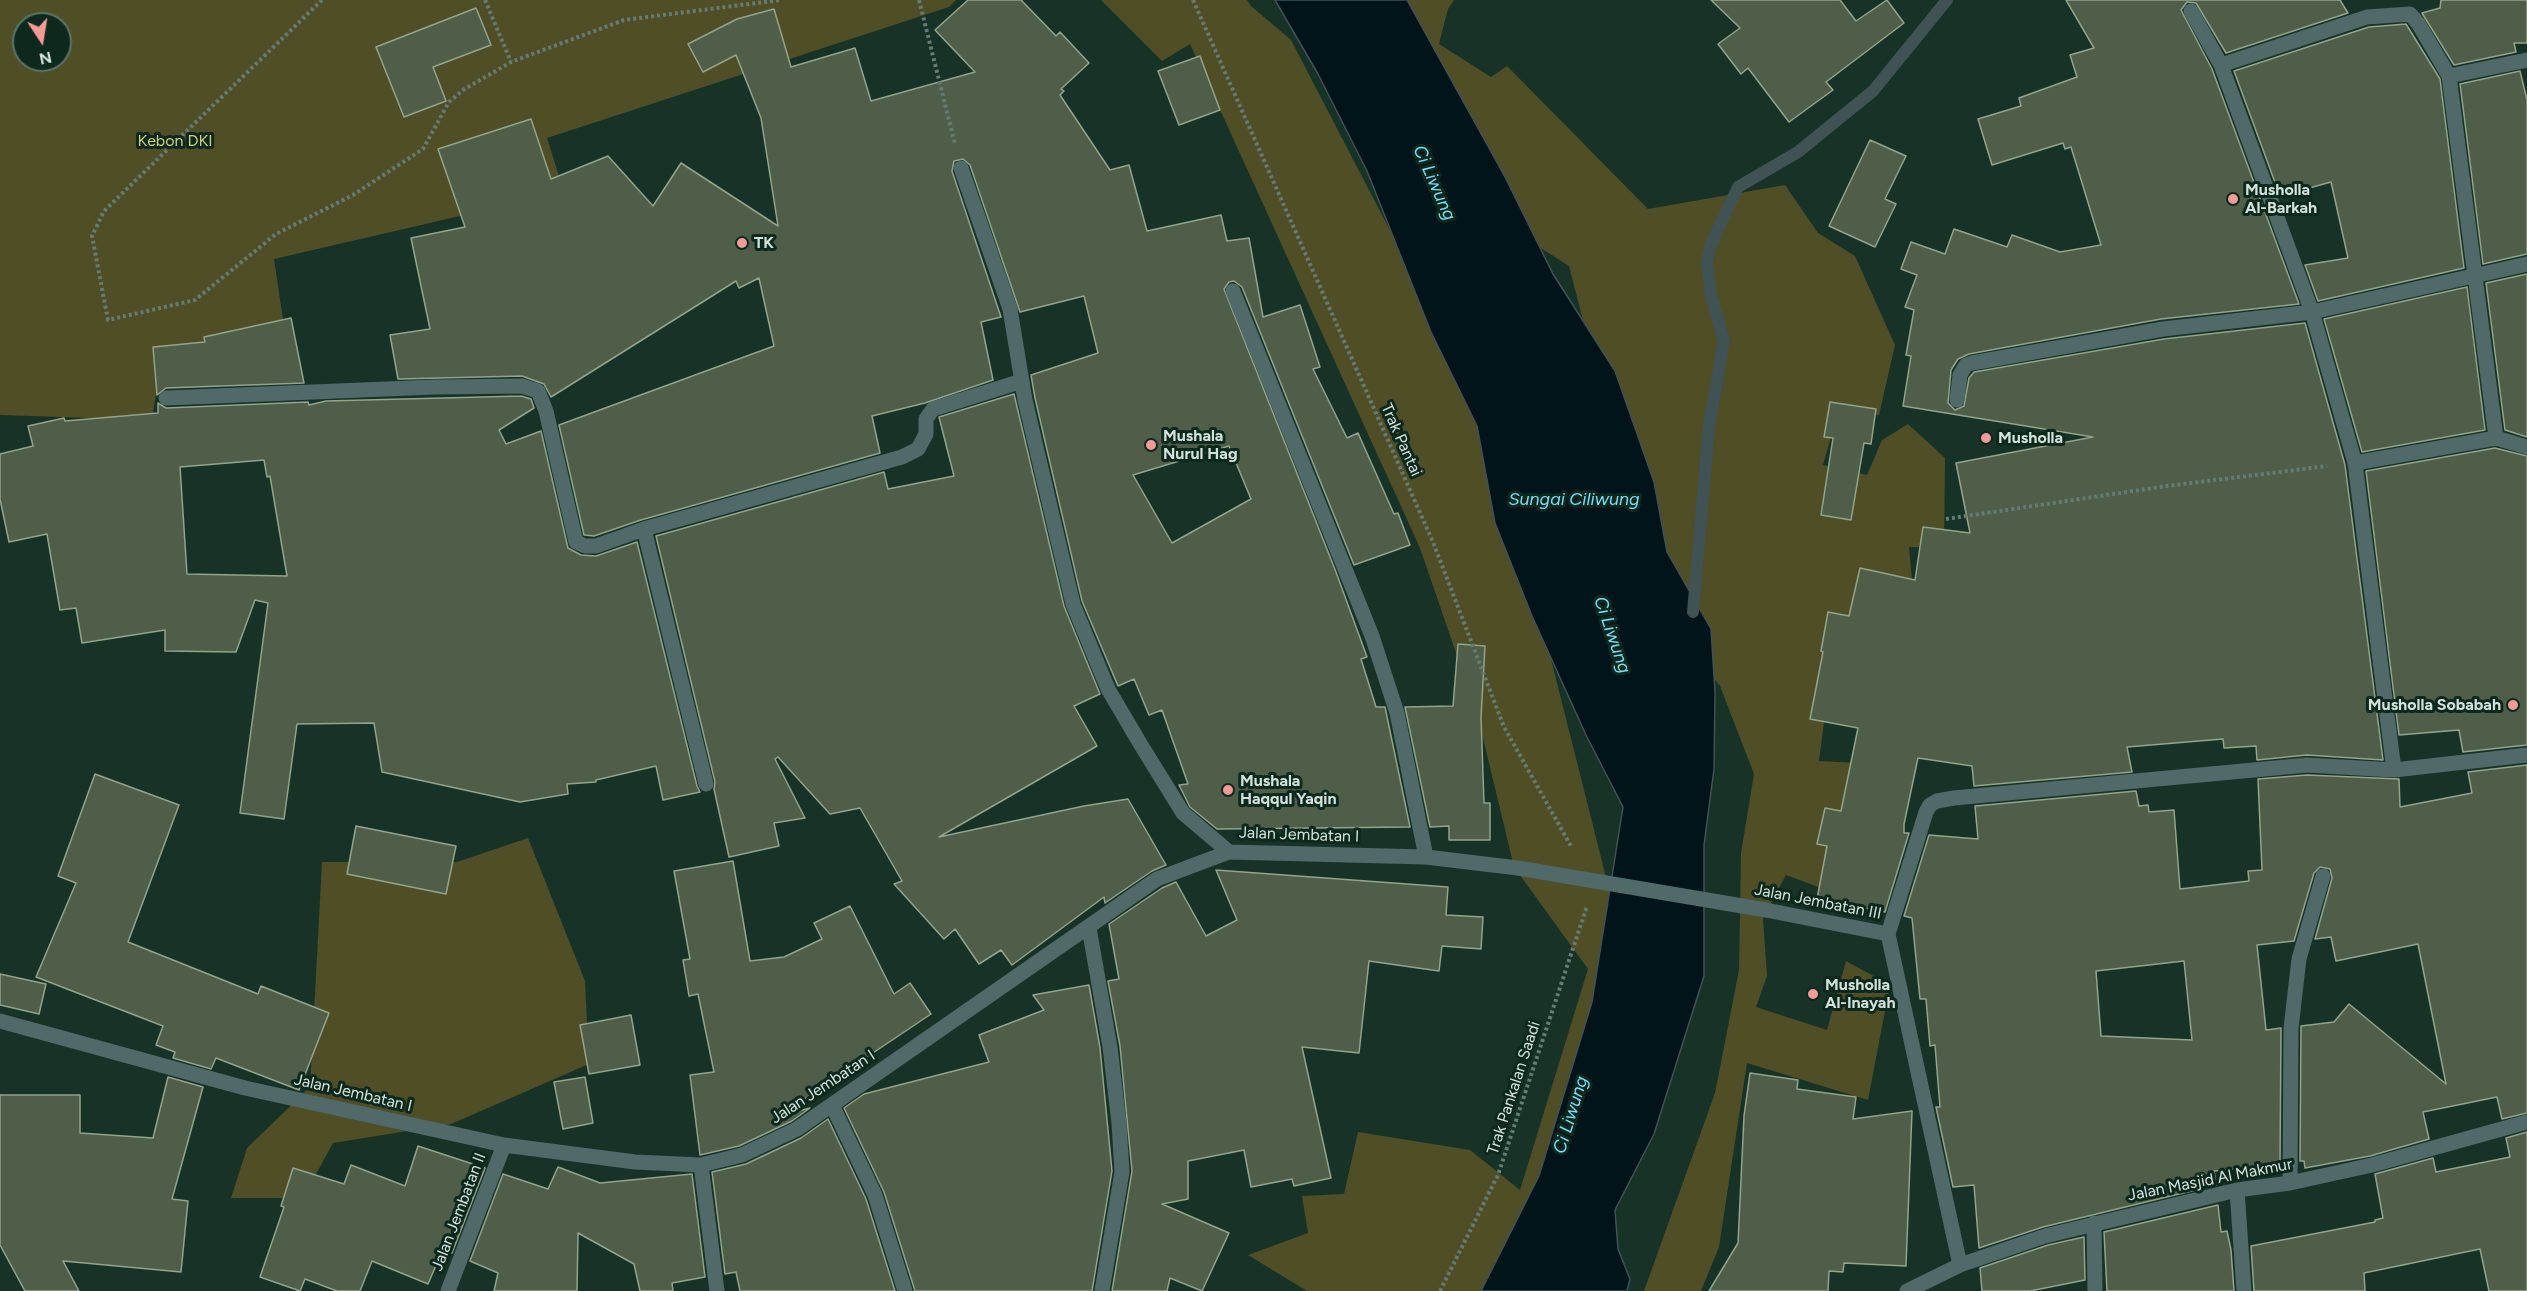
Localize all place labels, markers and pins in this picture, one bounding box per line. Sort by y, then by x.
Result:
place label: Musholla Al-Barkah [2245,180,2317,218]
marker: Musholla Al-Barkah [2226,192,2240,206]
place label: TK [754,233,774,253]
marker: TK [735,236,749,250]
place label: Mushala Nurul Hag [1163,426,1237,464]
place label: Musholla [1998,428,2063,448]
marker: Musholla [1979,431,1993,445]
marker: Mushala Nurul Hag [1144,438,1158,452]
place label: Musholla Sobabah [2368,695,2501,715]
marker: Musholla Sobabah [2506,698,2520,712]
place label: Mushala Haqqul Yaqin [1240,771,1337,809]
marker: Mushala Haqqul Yaqin [1221,783,1235,797]
place label: Musholla Al-Inayah [1825,975,1896,1013]
marker: Musholla Al-Inayah [1806,987,1820,1001]

